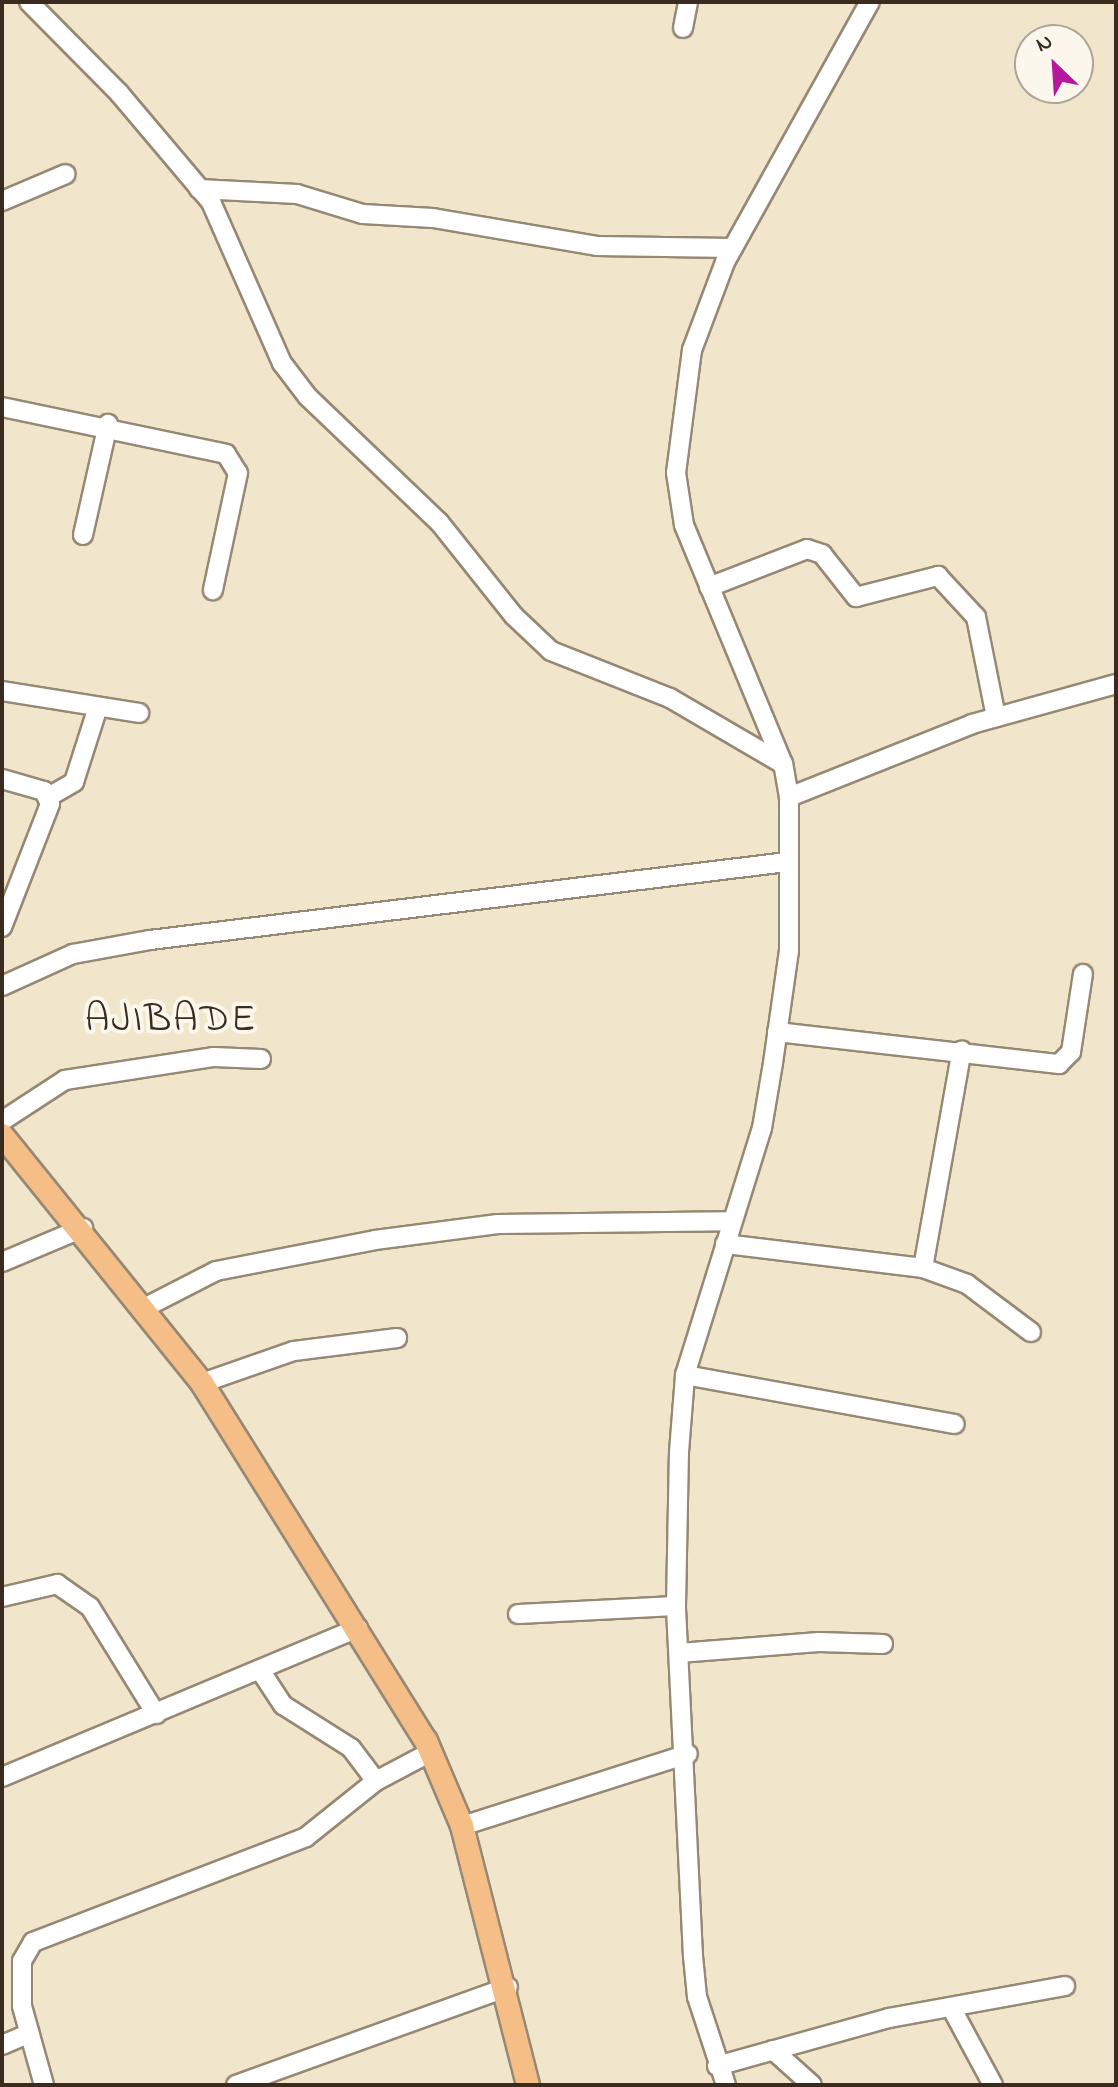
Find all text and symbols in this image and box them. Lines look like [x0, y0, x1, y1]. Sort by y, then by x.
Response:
north arrow [1014, 24, 1094, 104]
text: N [1031, 26, 1058, 62]
district label: AJIBADE [85, 997, 257, 1045]

